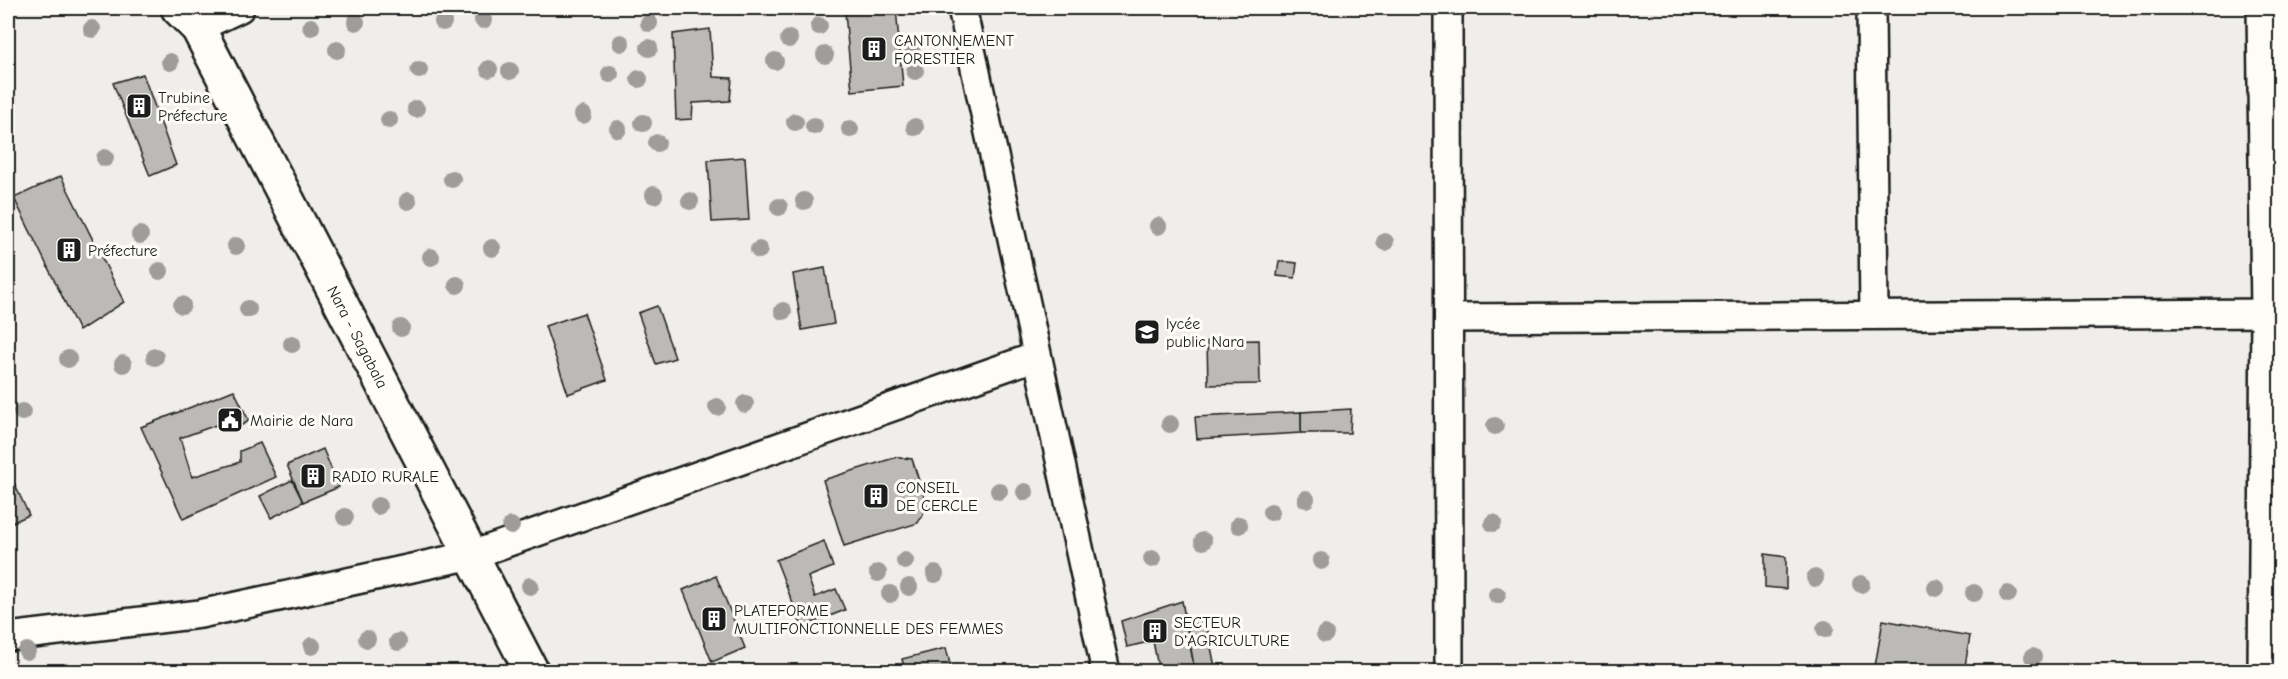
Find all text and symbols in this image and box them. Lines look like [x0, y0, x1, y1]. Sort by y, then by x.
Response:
place label: CANTONNEMENT FORESTIER [894, 32, 1015, 68]
building icon: CANTONNEMENT FORESTIER [859, 34, 889, 64]
place label: Trubine Préfecture [158, 89, 228, 125]
building icon: Trubine Préfecture [124, 91, 154, 121]
building icon: Préfecture [54, 235, 84, 265]
place label: Préfecture [88, 242, 158, 260]
street label: Nara - Sagabala [323, 283, 391, 391]
place label: lycée public Nara [1166, 315, 1245, 351]
school or university icon: lycée public Nara [1132, 317, 1162, 347]
public building icon: Mairie de Nara [215, 405, 245, 435]
place label: Mairie de Nara [250, 412, 354, 430]
building icon: RADIO RURALE [298, 461, 328, 491]
place label: RADIO RURALE [332, 468, 439, 486]
place label: CONSEIL DE CERCLE [896, 479, 978, 515]
building icon: CONSEIL DE CERCLE [861, 481, 891, 511]
place label: PLATEFORME MULTIFONCTIONNELLE DES FEMMES [734, 602, 1003, 638]
building icon: PLATEFORME MULTIFONCTIONNELLE DES FEMMES [699, 604, 729, 634]
place label: SECTEUR D'AGRICULTURE [1174, 614, 1290, 650]
building icon: SECTEUR D'AGRICULTURE [1140, 616, 1170, 646]

